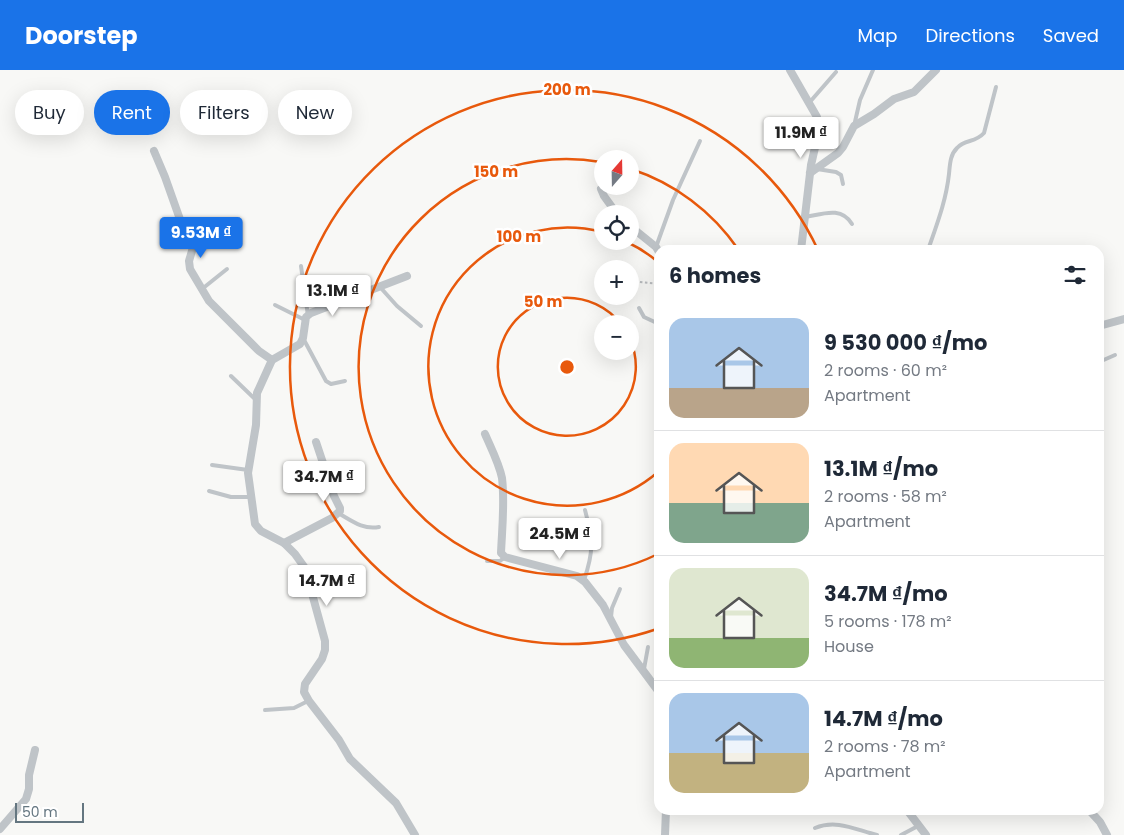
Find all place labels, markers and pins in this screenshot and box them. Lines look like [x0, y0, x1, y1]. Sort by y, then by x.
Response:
pin: 11.9M ₫ [755, 116, 847, 159]
pin: 9.53M ₫ [155, 216, 247, 259]
pin: 13.1M ₫ [287, 274, 379, 317]
centre of rings [558, 358, 576, 376]
pin: 34.7M ₫ [278, 460, 370, 503]
pin: 24.5M ₫ [514, 518, 606, 560]
pin: 14.7M ₫ [281, 564, 373, 607]

